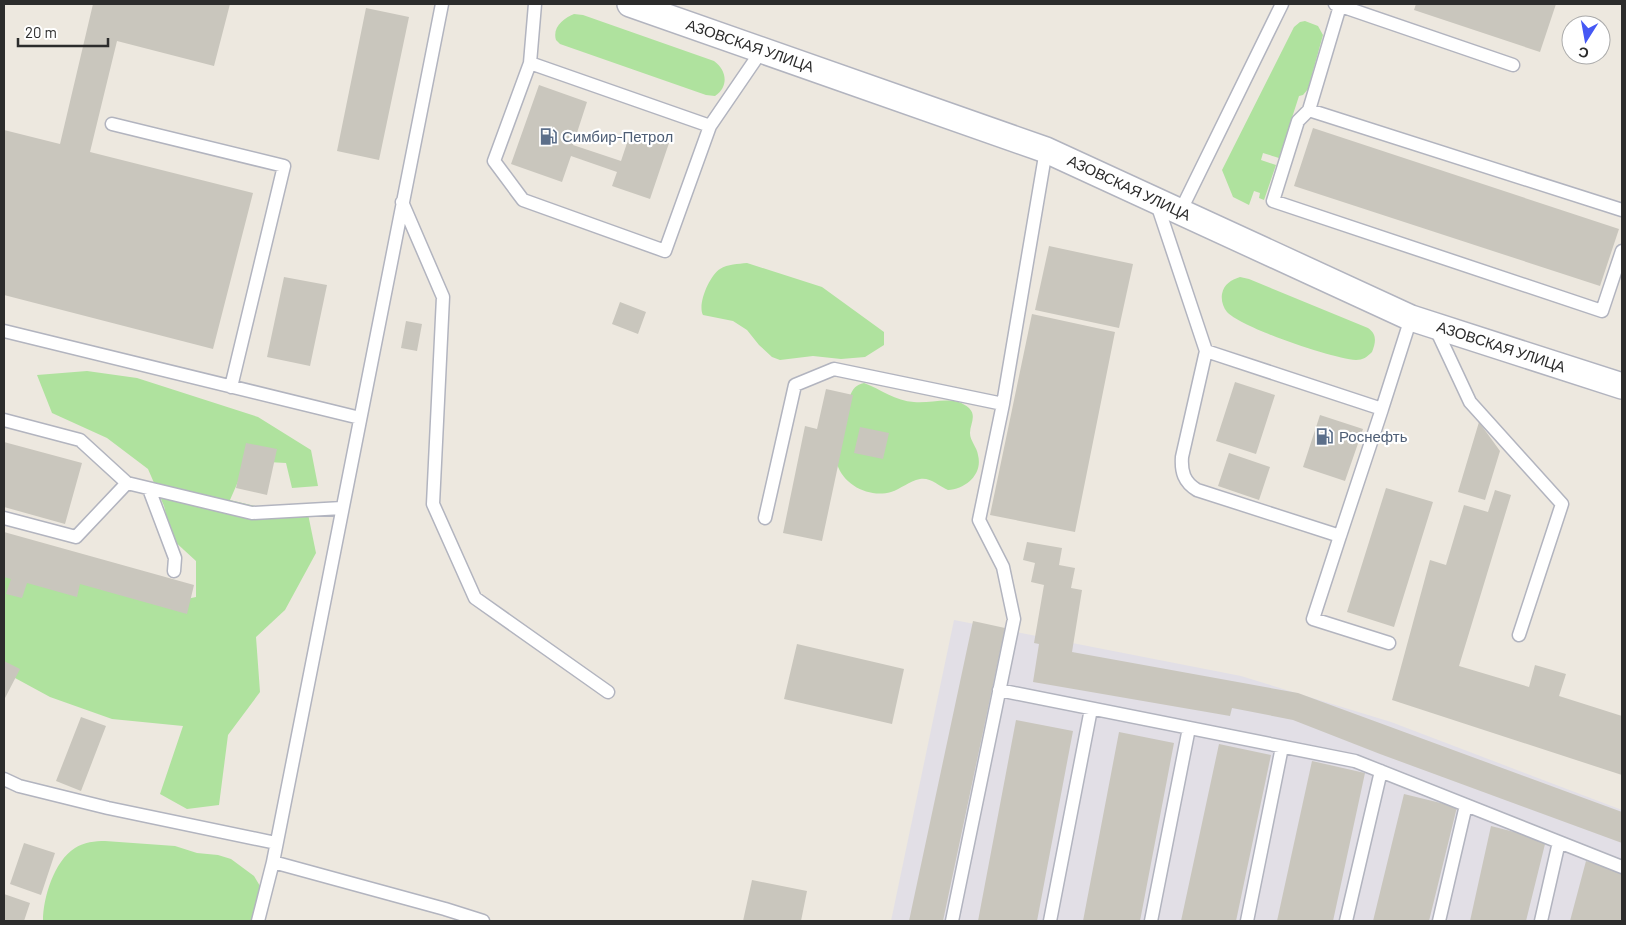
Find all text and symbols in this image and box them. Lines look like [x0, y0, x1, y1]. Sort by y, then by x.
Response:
scale bar [18, 15, 108, 47]
street label: АЗОВСКАЯ УЛИЦА [684, 15, 817, 75]
north arrow [1561, 15, 1611, 65]
text: 20 m [25, 23, 57, 41]
text: С [1577, 44, 1590, 63]
fuel station icon: Симбир-Петрол [538, 127, 558, 147]
place label: Симбир-Петрол [562, 127, 673, 145]
street label: АЗОВСКАЯ УЛИЦА [1065, 151, 1194, 224]
street label: АЗОВСКАЯ УЛИЦА [1435, 317, 1568, 375]
fuel station icon: Роснефть [1315, 427, 1335, 447]
place label: Роснефть [1339, 427, 1408, 445]

